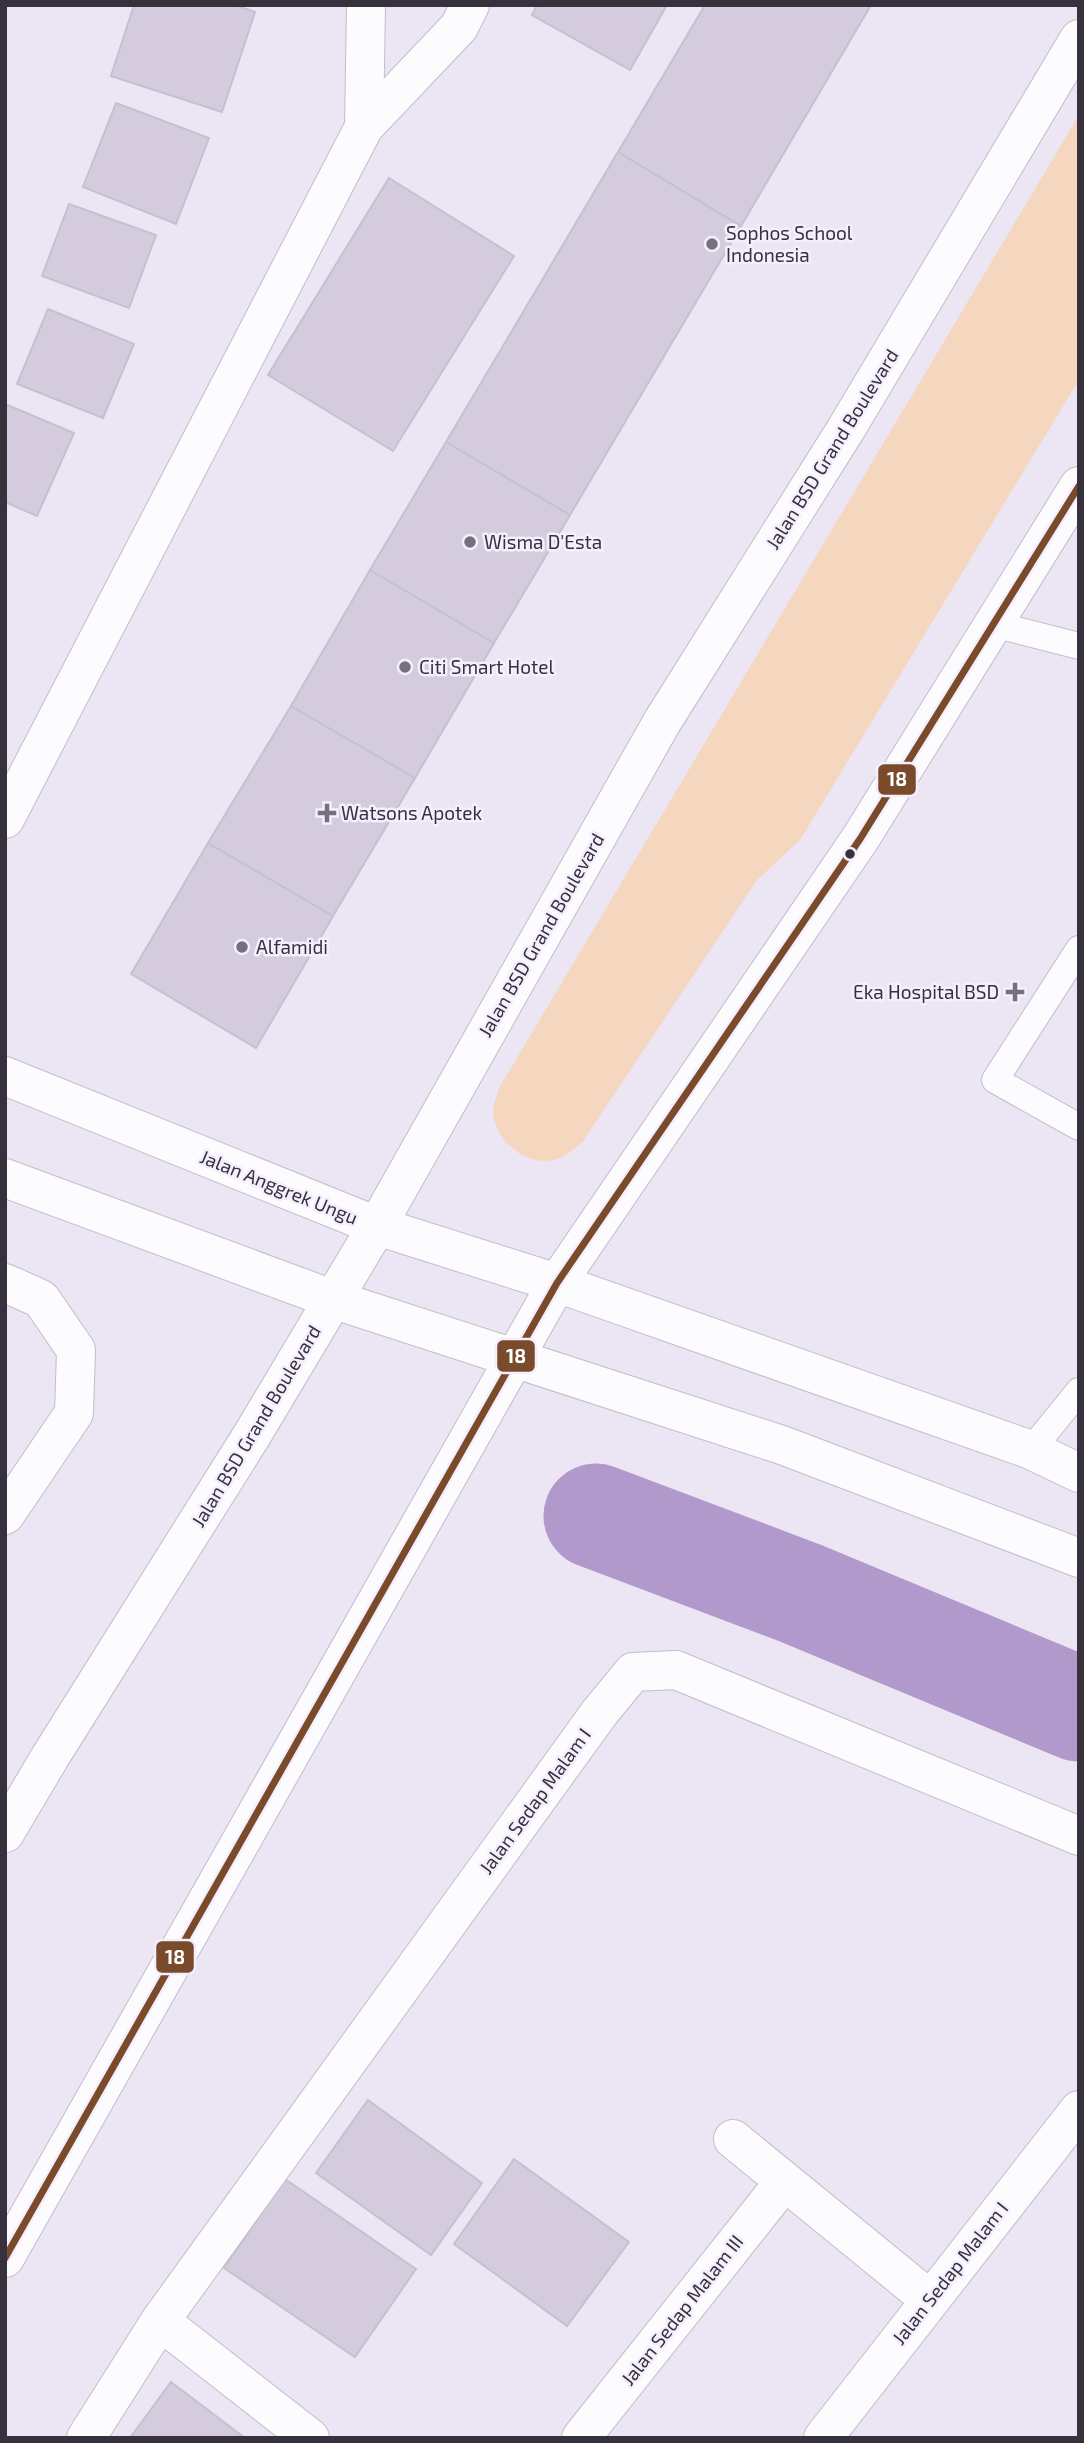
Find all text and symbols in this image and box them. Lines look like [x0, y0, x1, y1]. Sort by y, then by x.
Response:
place label: Sophos School Indonesia [726, 221, 853, 266]
marker: Sophos School Indonesia [704, 236, 720, 252]
street label: Jalan BSD Grand Boulevard [760, 344, 903, 553]
place label: Wisma D'Esta [484, 530, 602, 553]
marker: Wisma D'Esta [462, 534, 478, 550]
place label: Citi Smart Hotel [419, 655, 554, 678]
marker: Citi Smart Hotel [397, 659, 413, 675]
line badge: 18 [877, 763, 917, 796]
text: 18 [887, 767, 907, 790]
place label: Watsons Apotek [341, 801, 482, 824]
marker: Watsons Apotek [319, 805, 335, 821]
street label: Jalan BSD Grand Boulevard [473, 829, 608, 1041]
unlabelled marker [843, 847, 857, 861]
place label: Alfamidi [256, 935, 328, 958]
marker: Alfamidi [234, 939, 250, 955]
place label: Eka Hospital BSD [853, 980, 999, 1003]
marker: Eka Hospital BSD [1005, 982, 1025, 1002]
street label: Jalan Anggrek Ungu [197, 1144, 361, 1229]
street label: Jalan BSD Grand Boulevard [186, 1321, 325, 1531]
line badge: 18 [496, 1339, 536, 1373]
text: 18 [506, 1344, 526, 1367]
street label: Jalan Sedap Malam I [474, 1723, 595, 1878]
line badge: 18 [155, 1940, 195, 1974]
text: 18 [165, 1945, 185, 1968]
street label: Jalan Sedap Malam I [887, 2197, 1012, 2349]
street label: Jalan Sedap Malam III [616, 2230, 748, 2390]

